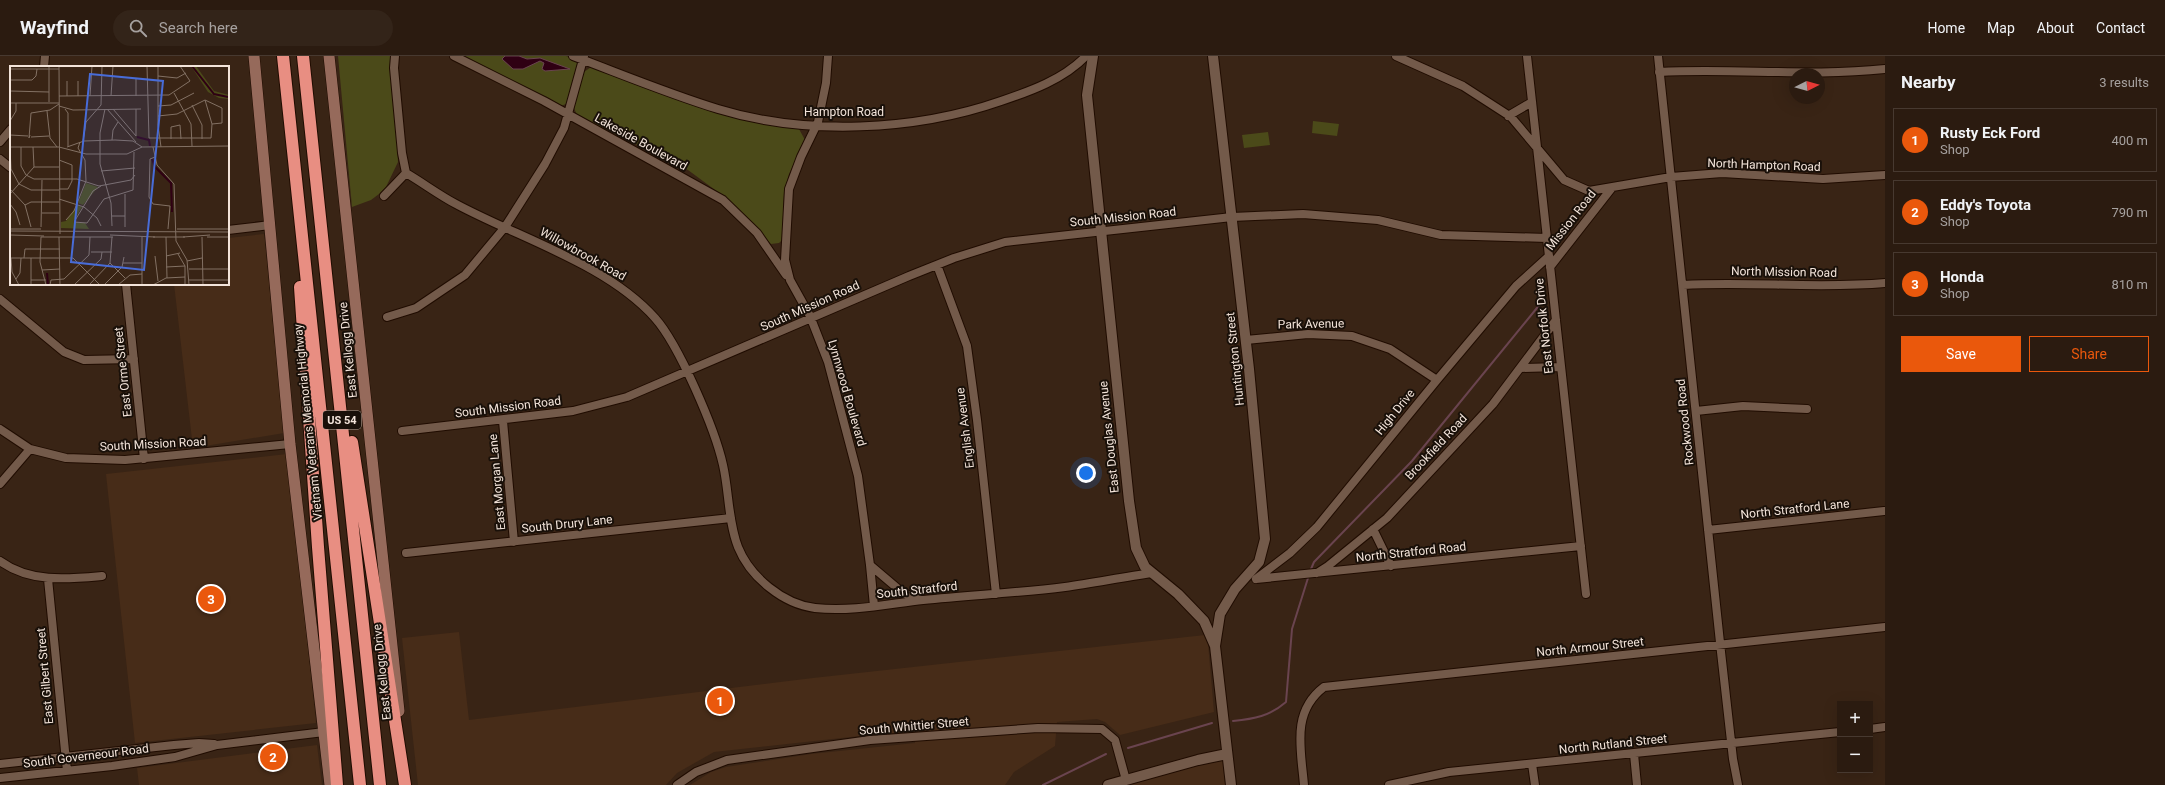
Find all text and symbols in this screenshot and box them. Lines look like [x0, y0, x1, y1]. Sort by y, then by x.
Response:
search box [113, 10, 393, 46]
text: Wayfind [20, 16, 89, 39]
icon: search [127, 17, 149, 39]
text: Search here [159, 19, 238, 37]
text: Home [1927, 20, 1965, 36]
text: Map [1987, 20, 2015, 36]
text: About [2037, 20, 2074, 36]
text: Contact [2096, 20, 2145, 36]
inset map [10, 66, 229, 285]
north arrow [1789, 68, 1825, 104]
text: Nearby [1901, 72, 1956, 92]
text: 3 results [2099, 75, 2149, 90]
street label: Hampton Road [804, 105, 884, 119]
street label: Lakeside Boulevard [592, 111, 690, 173]
text: Rusty Eck Ford [1940, 124, 2040, 142]
text: 1 [1911, 133, 1919, 148]
text: 400 m [2111, 133, 2148, 148]
text: Shop [1940, 142, 1970, 157]
street label: North Hampton Road [1707, 156, 1821, 174]
street label: Mission Road [1543, 187, 1599, 253]
text: Eddy's Toyota [1940, 196, 2031, 214]
street label: South Mission Road [1069, 204, 1177, 230]
text: 2 [1911, 205, 1919, 220]
text: 790 m [2111, 205, 2148, 220]
text: Shop [1940, 214, 1970, 229]
street label: Willowbrook Road [538, 225, 628, 283]
street label: North Mission Road [1731, 264, 1837, 280]
text: Honda [1940, 268, 1984, 286]
text: 3 [1911, 277, 1919, 292]
text: 810 m [2111, 277, 2148, 292]
street label: South Mission Road [758, 278, 862, 334]
street label: East Norfolk Drive [1532, 278, 1556, 374]
text: Shop [1940, 286, 1970, 301]
street label: East Kellogg Drive [336, 301, 360, 399]
street label: Huntington Street [1223, 311, 1247, 406]
street label: Park Avenue [1278, 316, 1344, 332]
street label: Vietnam Veterans Memorial Highway [291, 323, 325, 521]
street label: East Orme Street [111, 326, 135, 418]
button: Save [1901, 336, 2021, 372]
button: Share [2029, 336, 2149, 372]
street label: Lynnwood Boulevard [825, 338, 869, 448]
street label: Rockwood Road [1674, 378, 1696, 466]
street label: East Douglas Avenue [1096, 380, 1122, 494]
street label: High Drive [1372, 386, 1418, 438]
street label: English Avenue [953, 387, 977, 469]
street label: South Mission Road [454, 394, 562, 420]
road number: US 54 [323, 411, 361, 429]
street label: Brookfield Road [1402, 411, 1470, 483]
street label: East Morgan Lane [486, 433, 508, 531]
street label: South Mission Road [99, 434, 207, 454]
your location [1076, 463, 1096, 483]
street label: North Stratford Lane [1740, 496, 1850, 522]
street label: South Drury Lane [521, 512, 613, 536]
street label: North Stratford Road [1355, 539, 1467, 565]
street label: South Stratford [876, 579, 958, 601]
pin: 3 [198, 584, 224, 614]
street label: East Kellogg Drive [370, 623, 394, 721]
street label: East Gilbert Street [34, 627, 56, 725]
street label: North Armour Street [1536, 634, 1644, 660]
pin: 1 [707, 686, 733, 716]
map controls [1837, 701, 1873, 773]
button: + [1837, 701, 1873, 737]
street label: South Whittier Street [859, 714, 970, 738]
street label: North Rutland Street [1558, 731, 1668, 757]
button: − [1837, 737, 1873, 773]
street label: South Governeour Road [23, 741, 149, 771]
pin: 2 [260, 742, 286, 772]

